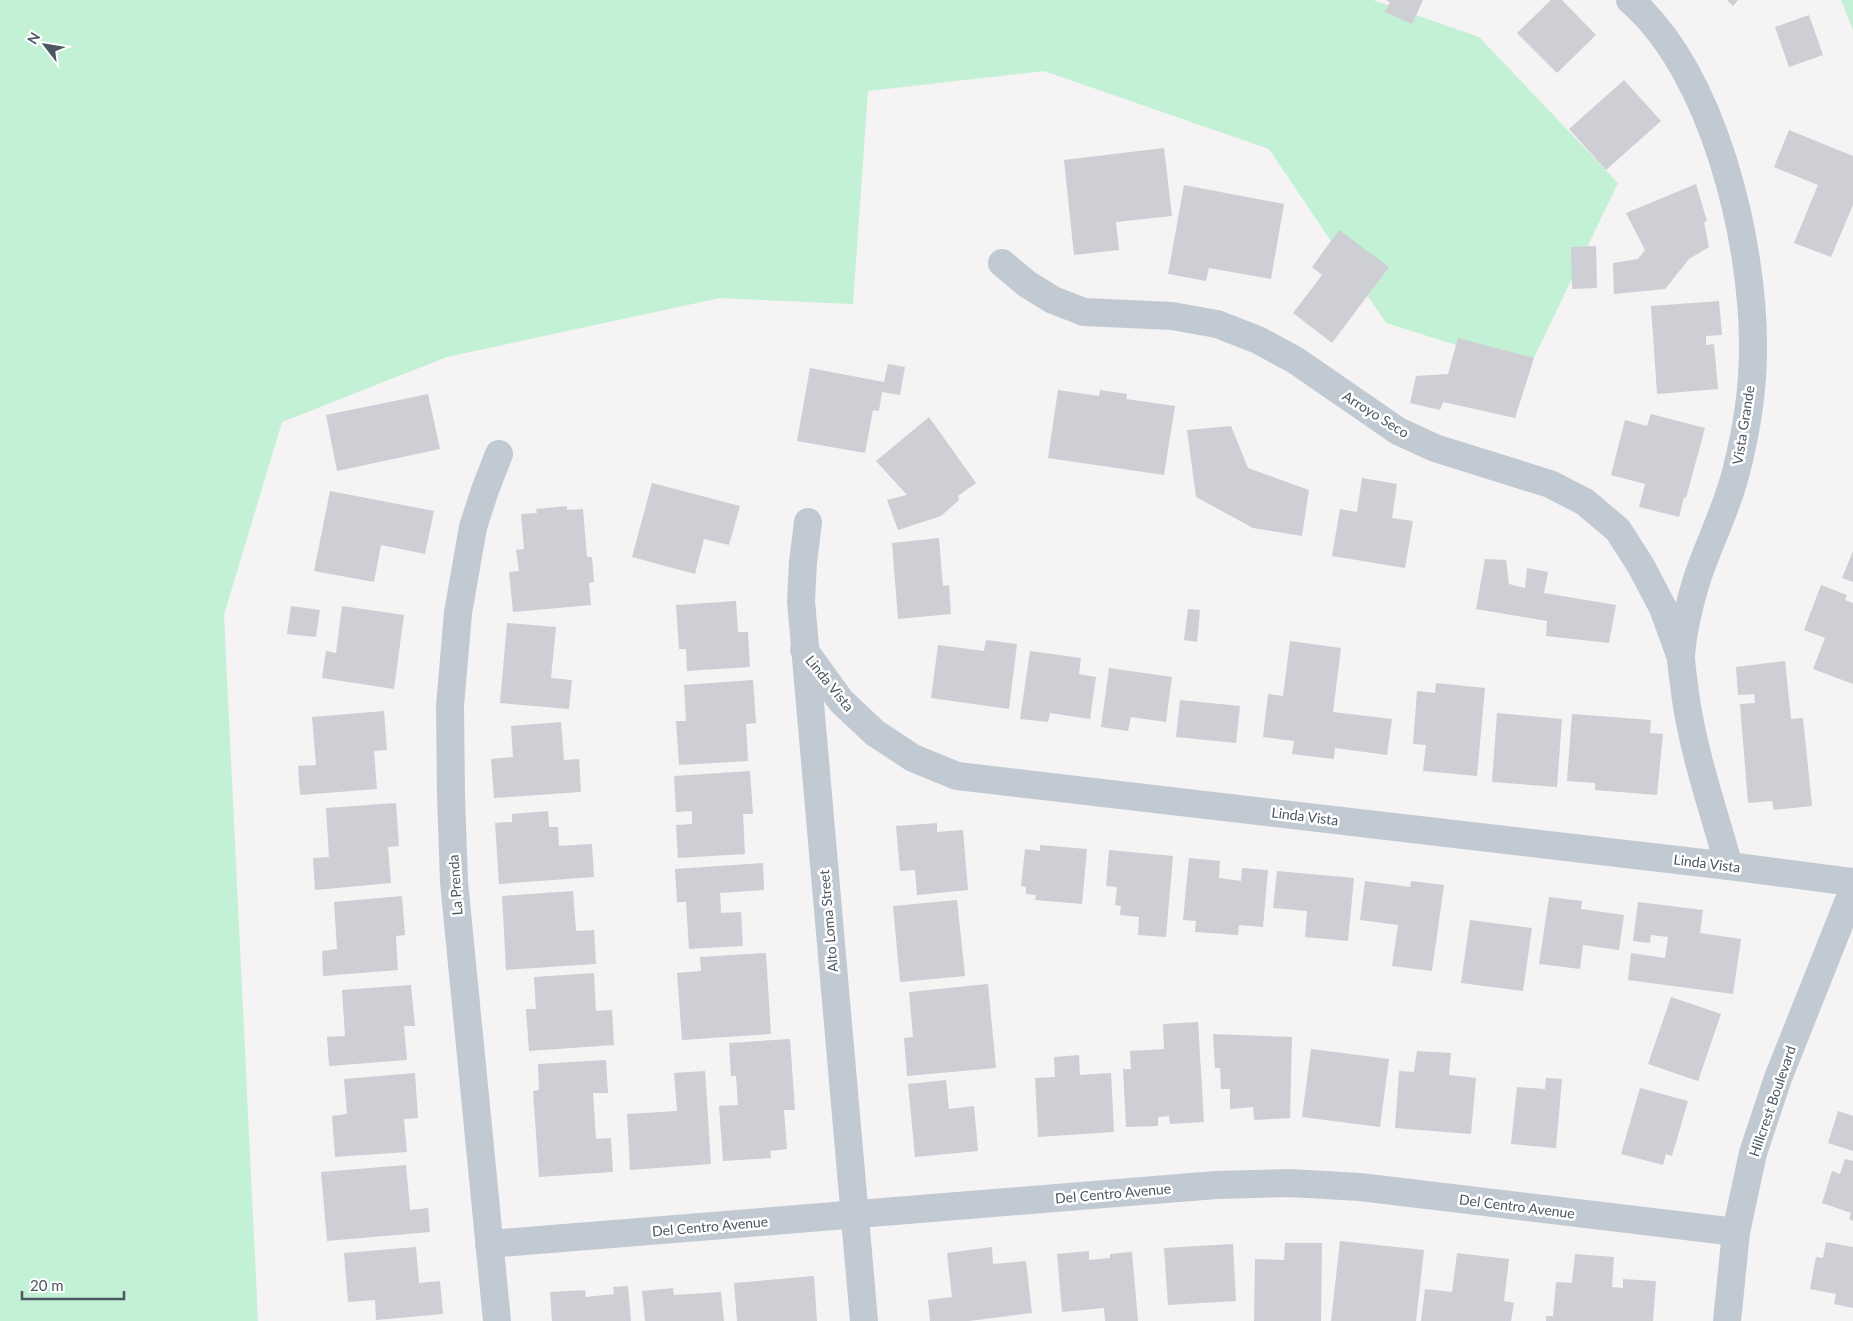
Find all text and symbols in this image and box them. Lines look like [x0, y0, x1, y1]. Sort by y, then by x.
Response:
north arrow [20, 20, 70, 70]
text: N [23, 29, 43, 47]
street label: Vista Grande [1728, 384, 1758, 466]
street label: Arroyo Seco [1340, 387, 1412, 441]
street label: Linda Vista [802, 652, 858, 714]
street label: Linda Vista [1271, 803, 1339, 829]
street label: Linda Vista [1673, 850, 1741, 876]
street label: La Prenda [444, 854, 466, 916]
street label: Alto Loma Street [815, 869, 841, 973]
street label: Hillcrest Boulevard [1745, 1043, 1799, 1159]
street label: Del Centro Avenue [1054, 1179, 1172, 1207]
street label: Del Centro Avenue [1458, 1190, 1576, 1222]
street label: Del Centro Avenue [651, 1212, 769, 1240]
scale bar [22, 1268, 125, 1300]
text: 20 m [30, 1276, 64, 1294]

